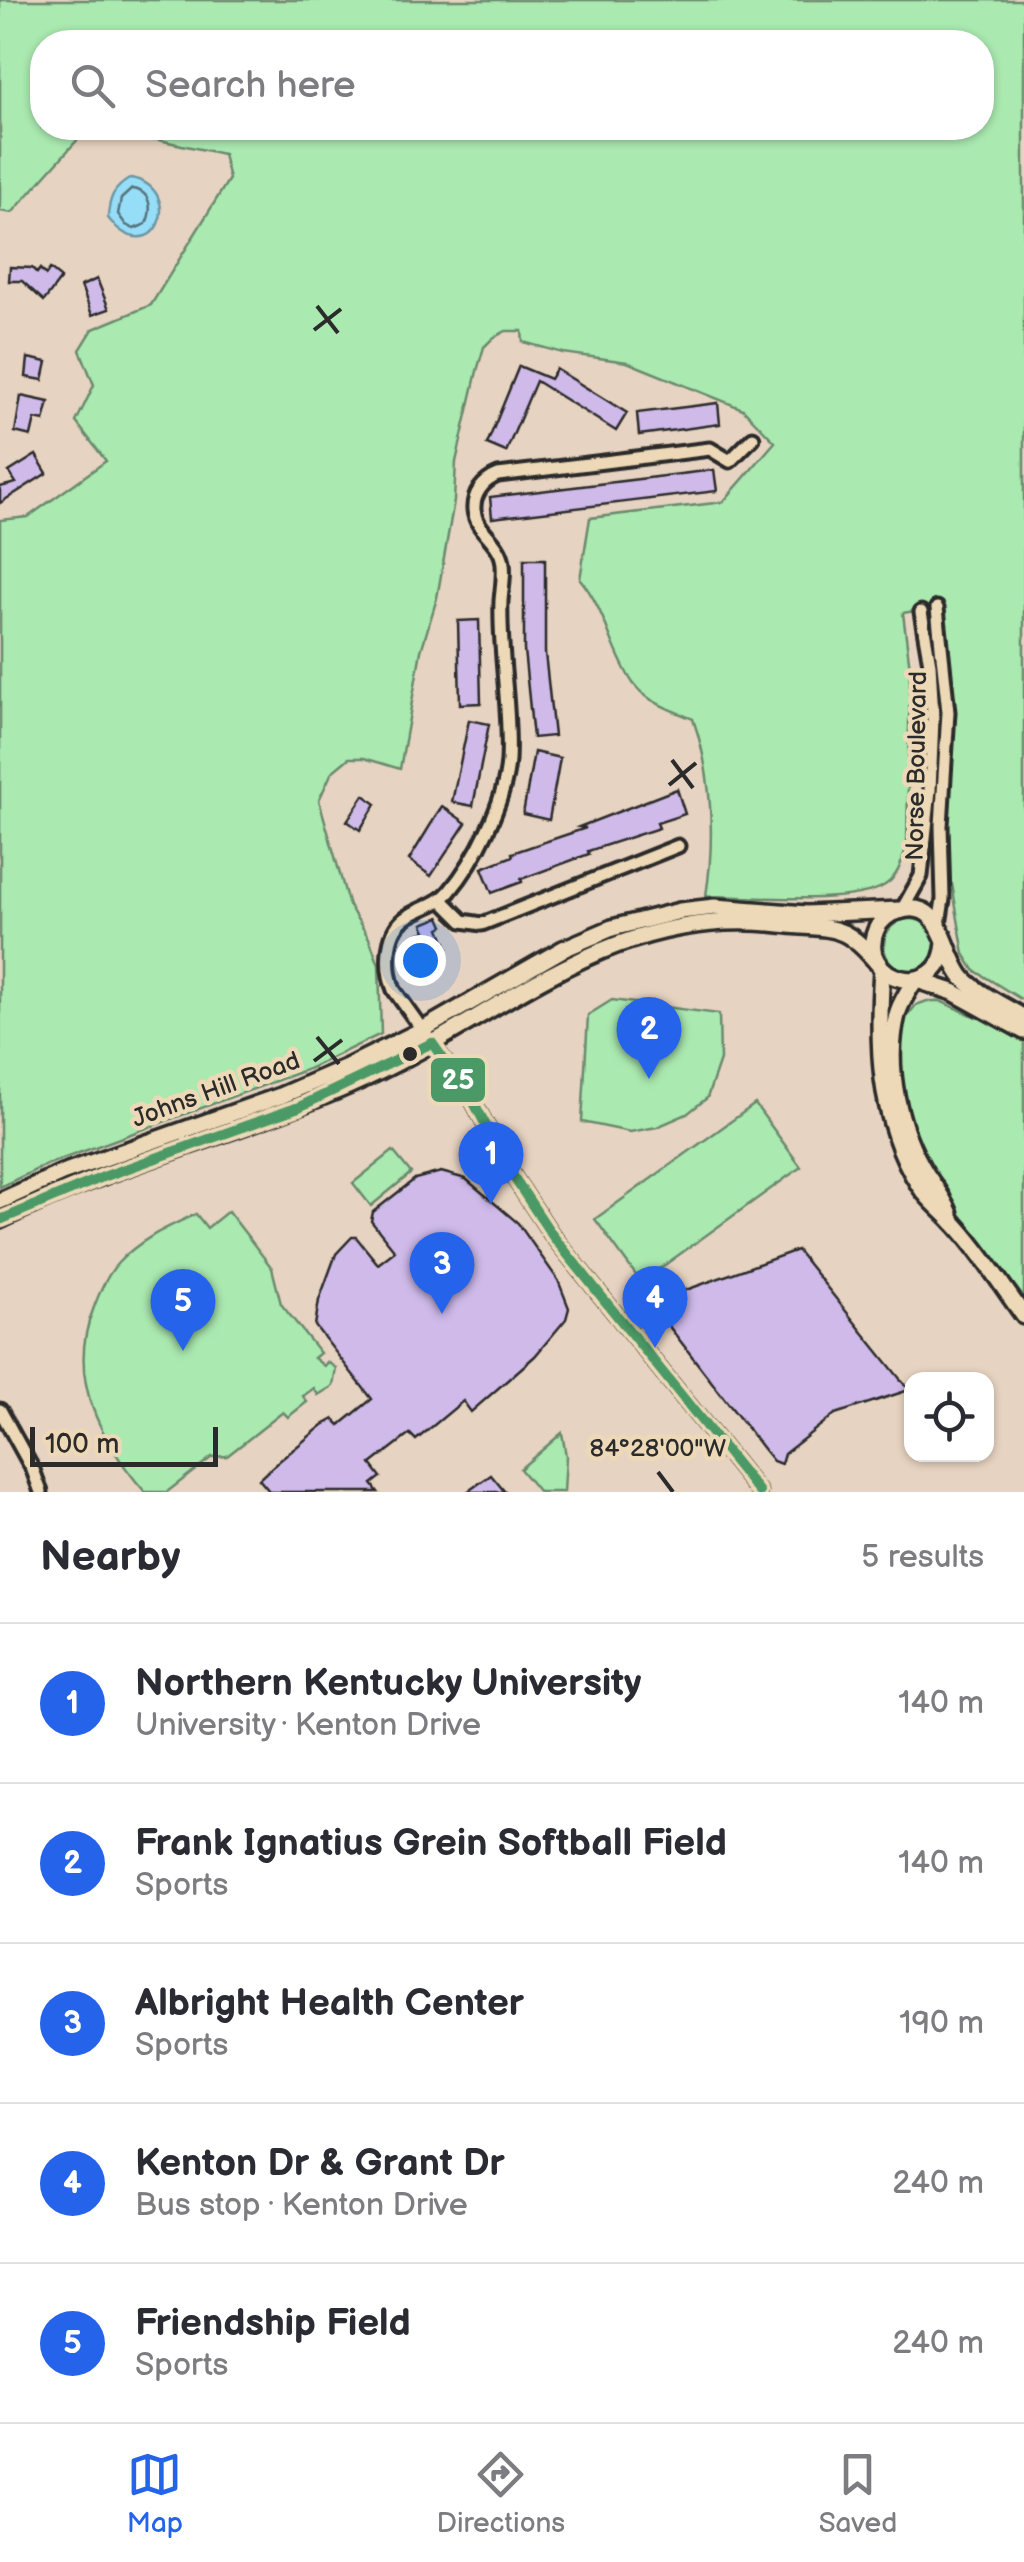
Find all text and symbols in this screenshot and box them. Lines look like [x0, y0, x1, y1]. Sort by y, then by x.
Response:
search box [30, 30, 994, 140]
icon: search [65, 58, 120, 113]
text: Search here [145, 63, 356, 108]
street label: Norse Boulevard [900, 671, 934, 861]
your location [395, 935, 446, 986]
pin: 2 [616, 996, 682, 1079]
unlabelled marker [400, 1044, 420, 1064]
street label: Johns Hill Road [128, 1045, 304, 1135]
line badge: 25 [429, 1056, 487, 1104]
text: 25 [442, 1064, 474, 1097]
pin: 1 [458, 1122, 524, 1204]
pin: 3 [410, 1232, 474, 1314]
pin: 4 [622, 1266, 688, 1348]
pin: 5 [150, 1268, 216, 1351]
map controls [904, 1372, 994, 1462]
button: locate [904, 1372, 994, 1462]
scale bar [30, 1422, 218, 1466]
text: 100 m [45, 1428, 119, 1461]
text: 84°28'00"W [590, 1433, 727, 1464]
text: Nearby [40, 1532, 180, 1583]
text: 5 results [861, 1538, 984, 1577]
text: Northern Kentucky University [135, 1661, 641, 1706]
text: 1 [66, 1684, 79, 1723]
text: 140 m [898, 1684, 984, 1723]
text: University · Kenton Drive [135, 1706, 481, 1745]
text: Frank Ignatius Grein Softball Field [135, 1821, 727, 1866]
text: 2 [63, 1844, 82, 1883]
text: 140 m [898, 1844, 984, 1883]
text: Sports [135, 1866, 228, 1905]
text: Albright Health Center [135, 1981, 524, 2026]
text: 3 [63, 2004, 82, 2043]
text: 190 m [899, 2004, 984, 2043]
text: Sports [135, 2026, 228, 2065]
text: Kenton Dr & Grant Dr [135, 2141, 505, 2186]
text: 4 [63, 2164, 82, 2203]
text: 240 m [892, 2164, 984, 2203]
text: Bus stop · Kenton Drive [135, 2186, 468, 2225]
text: Friendship Field [135, 2301, 411, 2346]
text: 5 [63, 2324, 82, 2363]
text: 240 m [892, 2324, 984, 2363]
text: Sports [135, 2346, 228, 2385]
tab: Map [127, 2447, 183, 2540]
tab: Directions [436, 2447, 565, 2540]
tab: Saved [819, 2447, 897, 2540]

